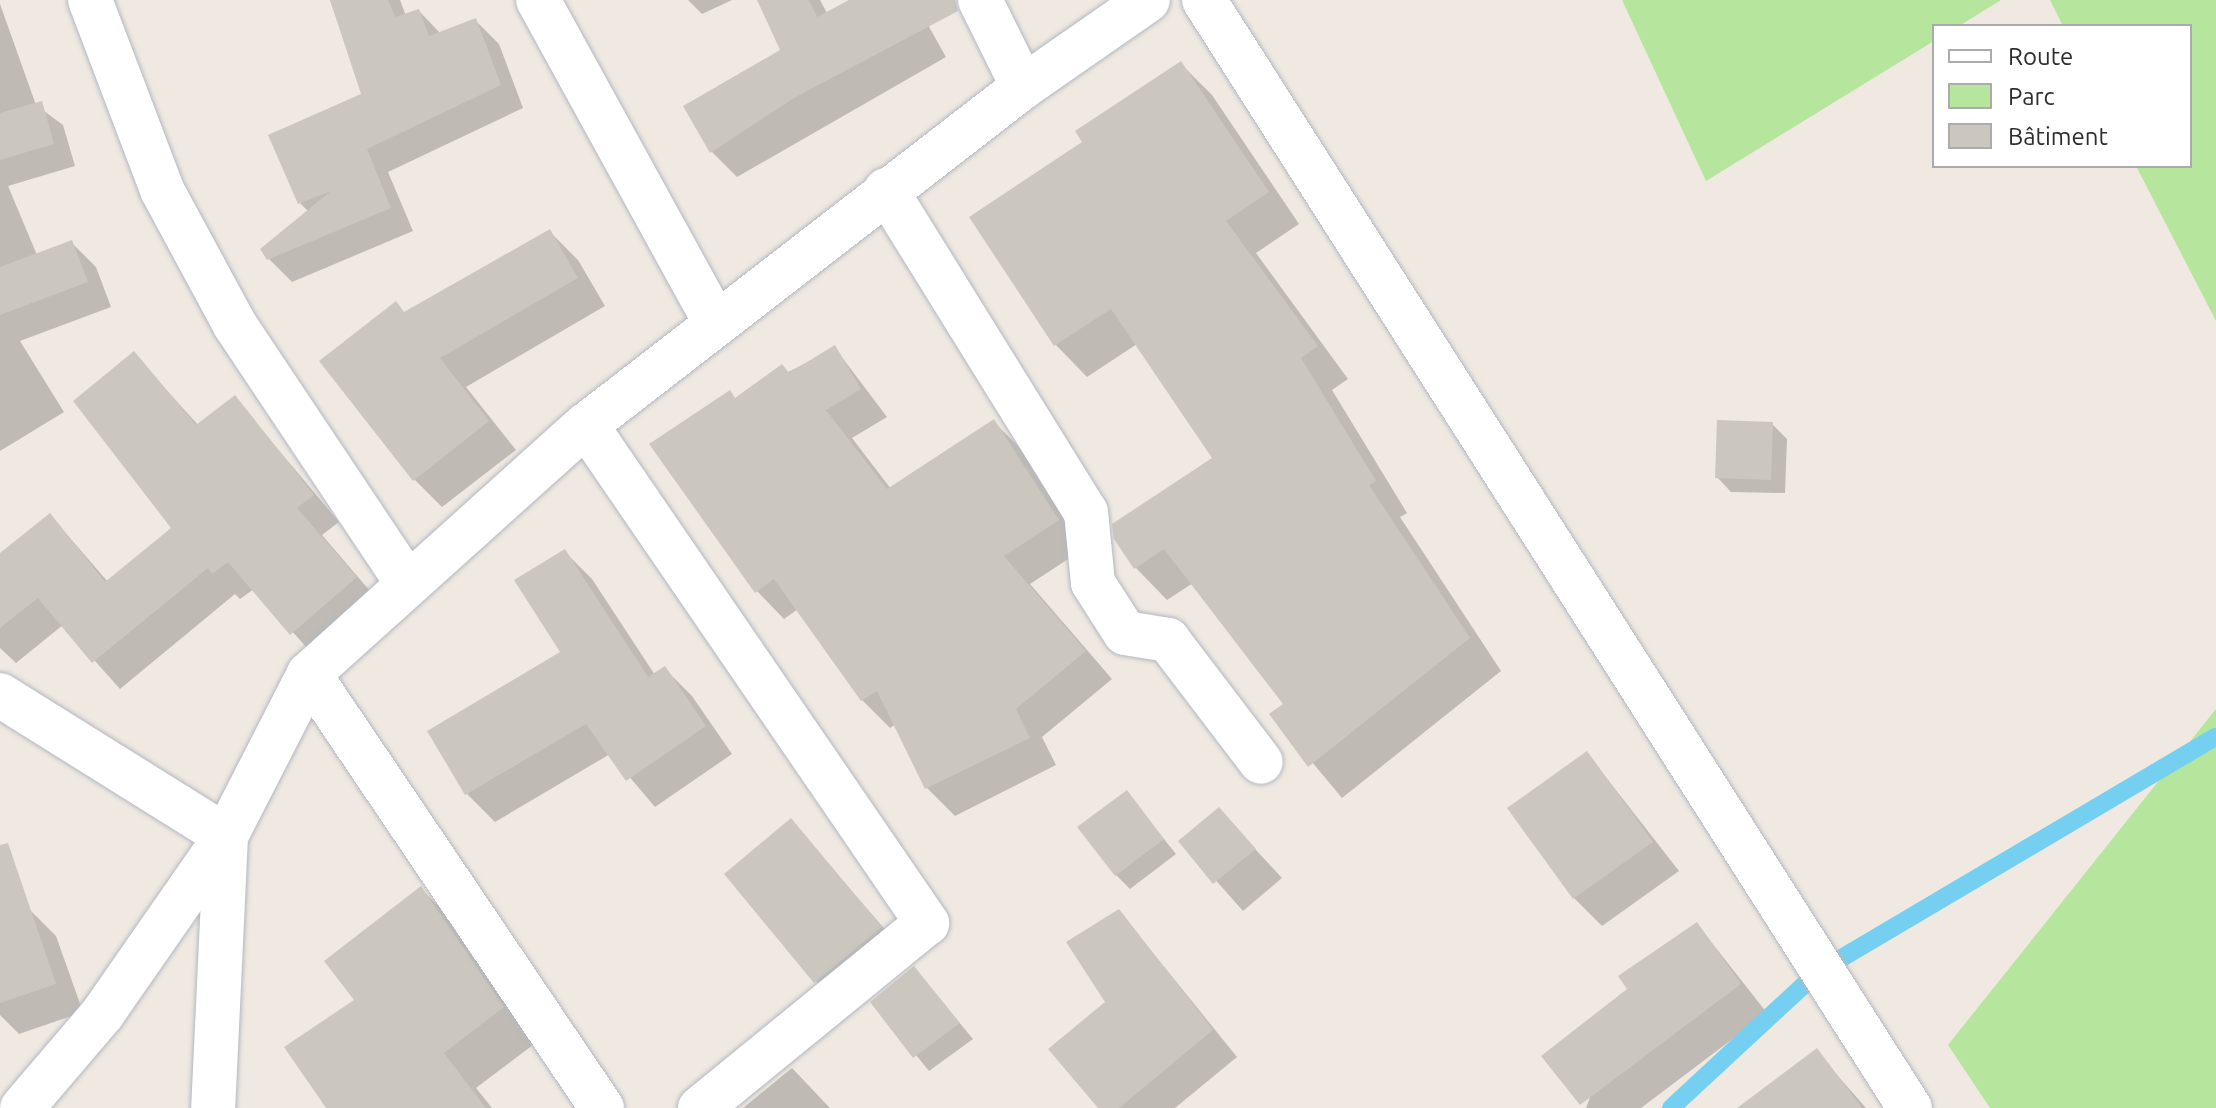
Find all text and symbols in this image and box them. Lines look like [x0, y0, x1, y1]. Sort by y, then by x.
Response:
legend [1932, 24, 2192, 168]
text: Route [2008, 43, 2073, 70]
text: Parc [2008, 83, 2055, 110]
text: Bâtiment [2008, 123, 2108, 150]

